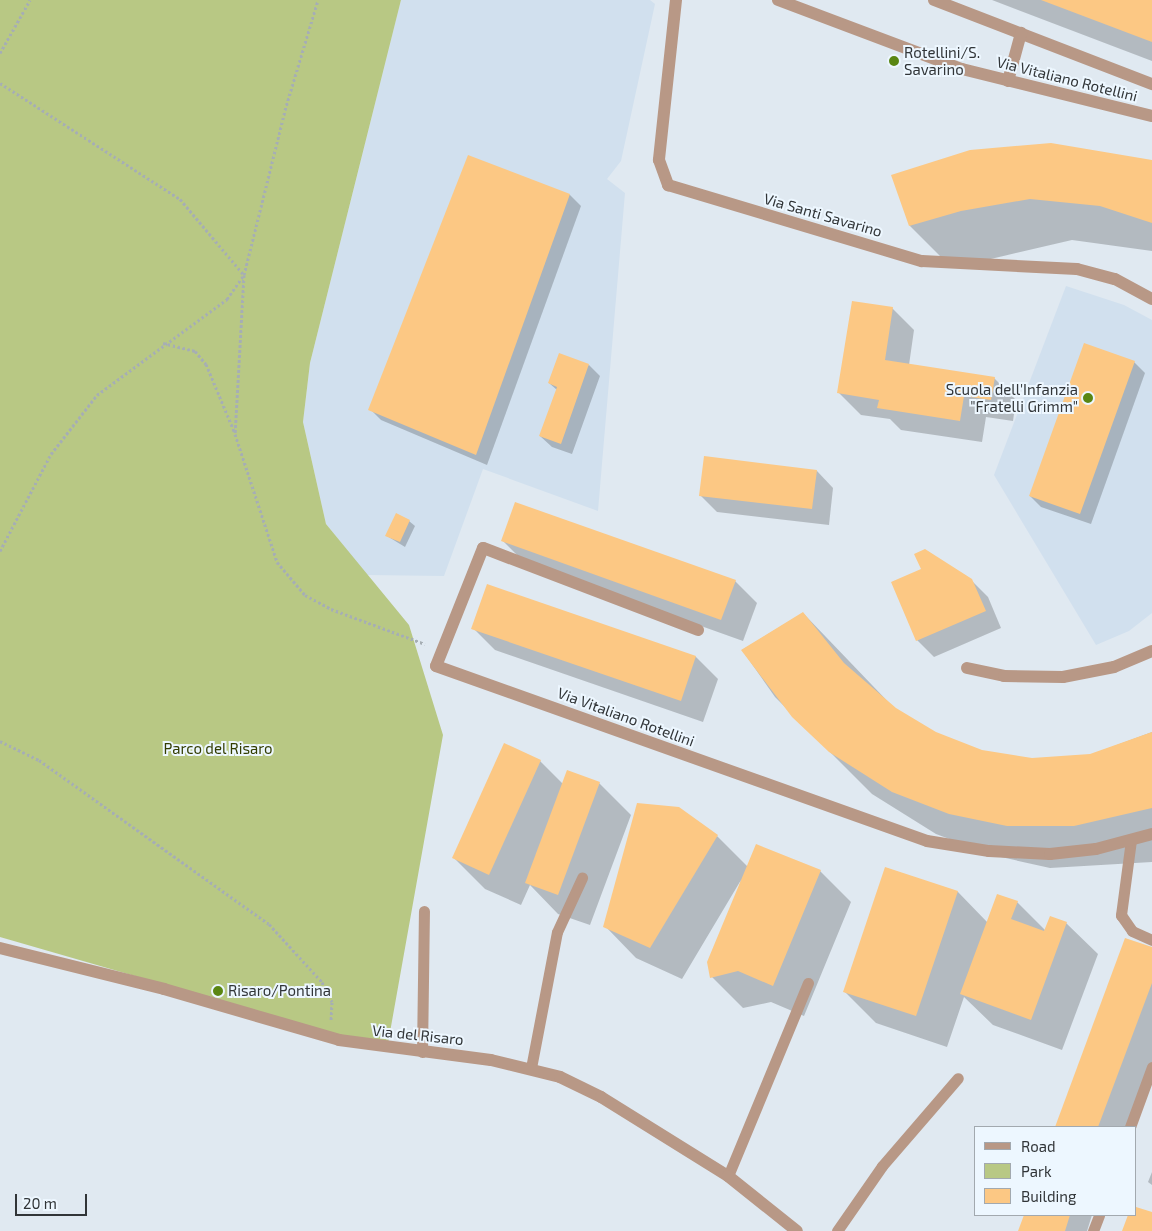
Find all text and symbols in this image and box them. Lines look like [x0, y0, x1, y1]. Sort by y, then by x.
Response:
place label: Rotellini/S. Savarino [904, 43, 980, 78]
street label: Via Vitaliano Rotellini [995, 53, 1139, 105]
marker: Rotellini/S. Savarino [888, 55, 900, 67]
street label: Via Santi Savarino [762, 189, 884, 241]
place label: Scuola dell'Infanzia "Fratelli Grimm" [946, 380, 1078, 415]
marker: Scuola dell'Infanzia "Fratelli Grimm" [1082, 392, 1094, 404]
street label: Via Vitaliano Rotellini [555, 684, 697, 750]
park label: Parco del Risaro [163, 740, 273, 758]
place label: Risaro/Pontina [228, 982, 331, 1000]
marker: Risaro/Pontina [212, 985, 224, 997]
street label: Via del Risaro [371, 1021, 465, 1049]
legend [974, 1126, 1137, 1216]
text: Road [1021, 1137, 1056, 1155]
text: Park [1021, 1162, 1052, 1180]
scale bar [18, 1184, 90, 1216]
text: Building [1021, 1187, 1076, 1205]
text: 20 m [23, 1194, 57, 1212]

